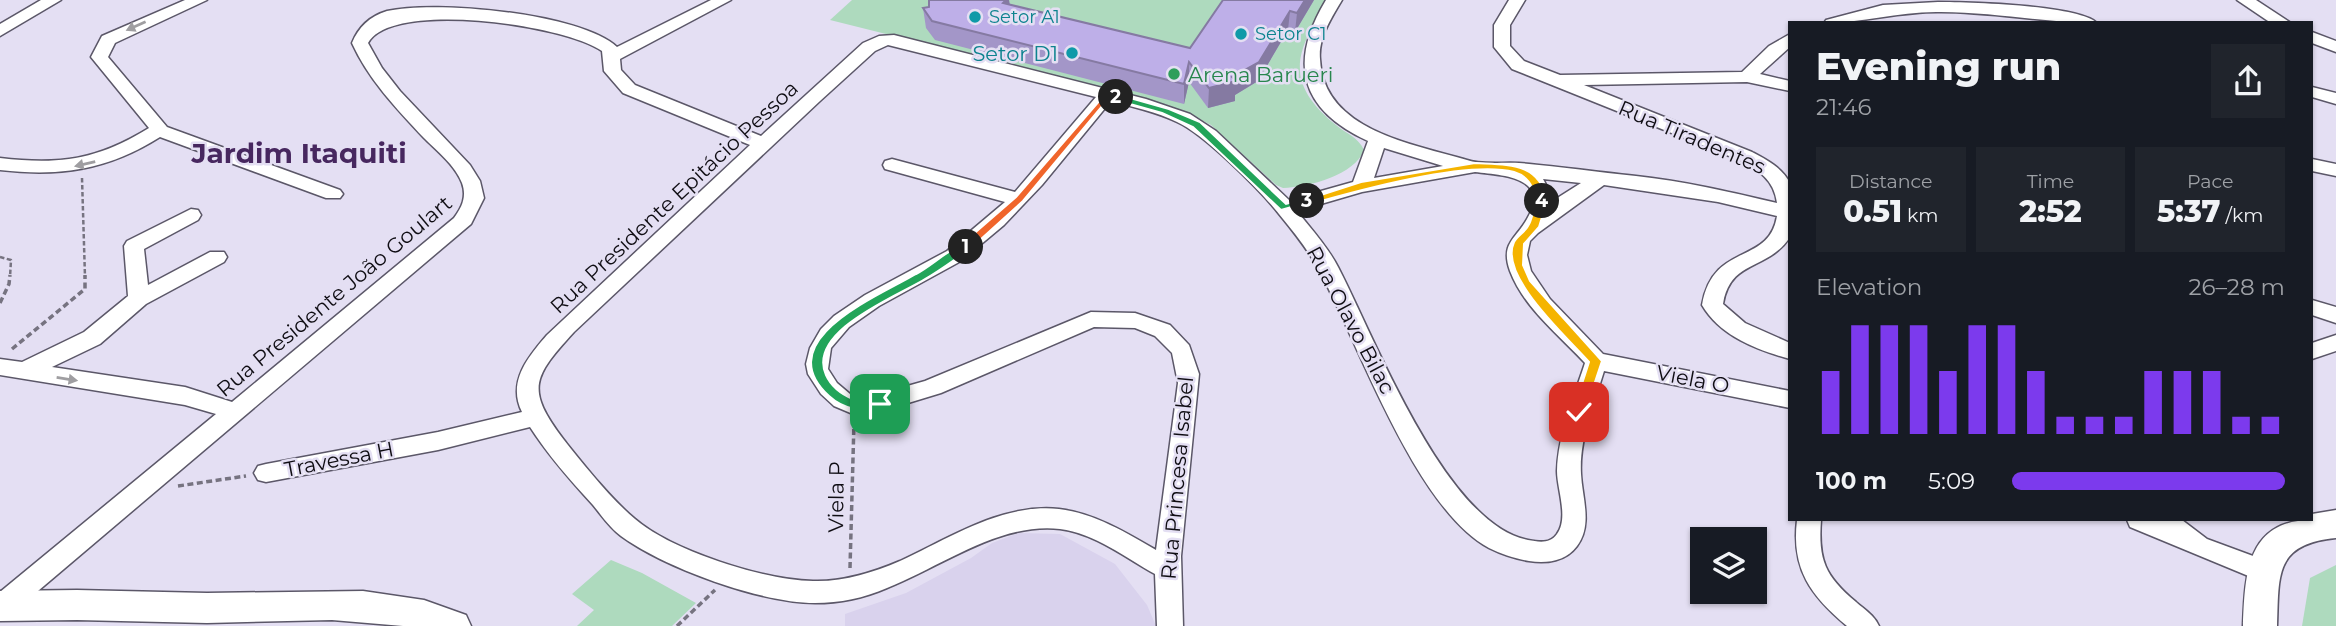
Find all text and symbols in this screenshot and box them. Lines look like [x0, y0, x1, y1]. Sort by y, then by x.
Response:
place label: Setor A1 [989, 6, 1060, 28]
marker: Setor A1 [967, 9, 983, 25]
one-way arrow [126, 20, 146, 32]
place label: Setor C1 [1255, 23, 1327, 45]
marker: Setor C1 [1233, 26, 1249, 42]
place label: Setor D1 [972, 41, 1058, 66]
text: Evening run [1816, 43, 2061, 90]
button: share [2211, 44, 2285, 118]
marker: Setor D1 [1064, 45, 1080, 61]
place label: Arena Barueri [1188, 62, 1333, 87]
marker: Arena Barueri [1166, 66, 1182, 82]
street label: Rua Presidente Epitácio Pessoa [545, 75, 803, 319]
pin: 2 [1098, 80, 1134, 114]
text: 2 [1110, 85, 1121, 108]
text: 21:46 [1816, 93, 1871, 121]
street label: Rua Tiradentes [1615, 95, 1769, 179]
district label: Jardim Itaquiti [190, 136, 407, 170]
one-way arrow [74, 159, 96, 170]
text: Distance [1849, 170, 1933, 193]
text: Time [2027, 170, 2074, 193]
text: Pace [2187, 170, 2233, 193]
pin: 3 [1290, 184, 1324, 218]
pin: 4 [1524, 184, 1560, 218]
text: 3 [1301, 189, 1312, 212]
text: 4 [1535, 189, 1548, 212]
street label: Rua Presidente João Goulart [211, 190, 457, 402]
text: 0.51 [1843, 193, 1902, 230]
text: 2:52 [2019, 193, 2082, 230]
text: 5:37 [2157, 193, 2221, 230]
text: km [1902, 204, 1939, 227]
text: /km [2221, 204, 2263, 227]
pin: 1 [948, 230, 984, 264]
text: 1 [962, 235, 969, 258]
street label: Rua Olavo Bilac [1302, 242, 1400, 398]
text: Elevation [1816, 273, 1922, 301]
text: 26–28 m [2188, 273, 2285, 301]
street label: Viela O [1654, 360, 1732, 398]
one-way arrow [56, 374, 78, 385]
pin [850, 374, 910, 434]
street label: Rua Princesa Isabel [1156, 375, 1198, 581]
pin [1549, 382, 1609, 442]
icon: arrive [861, 385, 899, 423]
icon: check [1560, 393, 1598, 431]
street label: Travessa H [282, 436, 396, 482]
street label: Viela P [823, 461, 849, 533]
text: 100 m [1816, 467, 1887, 495]
text: 5:09 [1928, 467, 1975, 495]
map controls [1690, 527, 1767, 604]
button: layers [1690, 527, 1767, 604]

